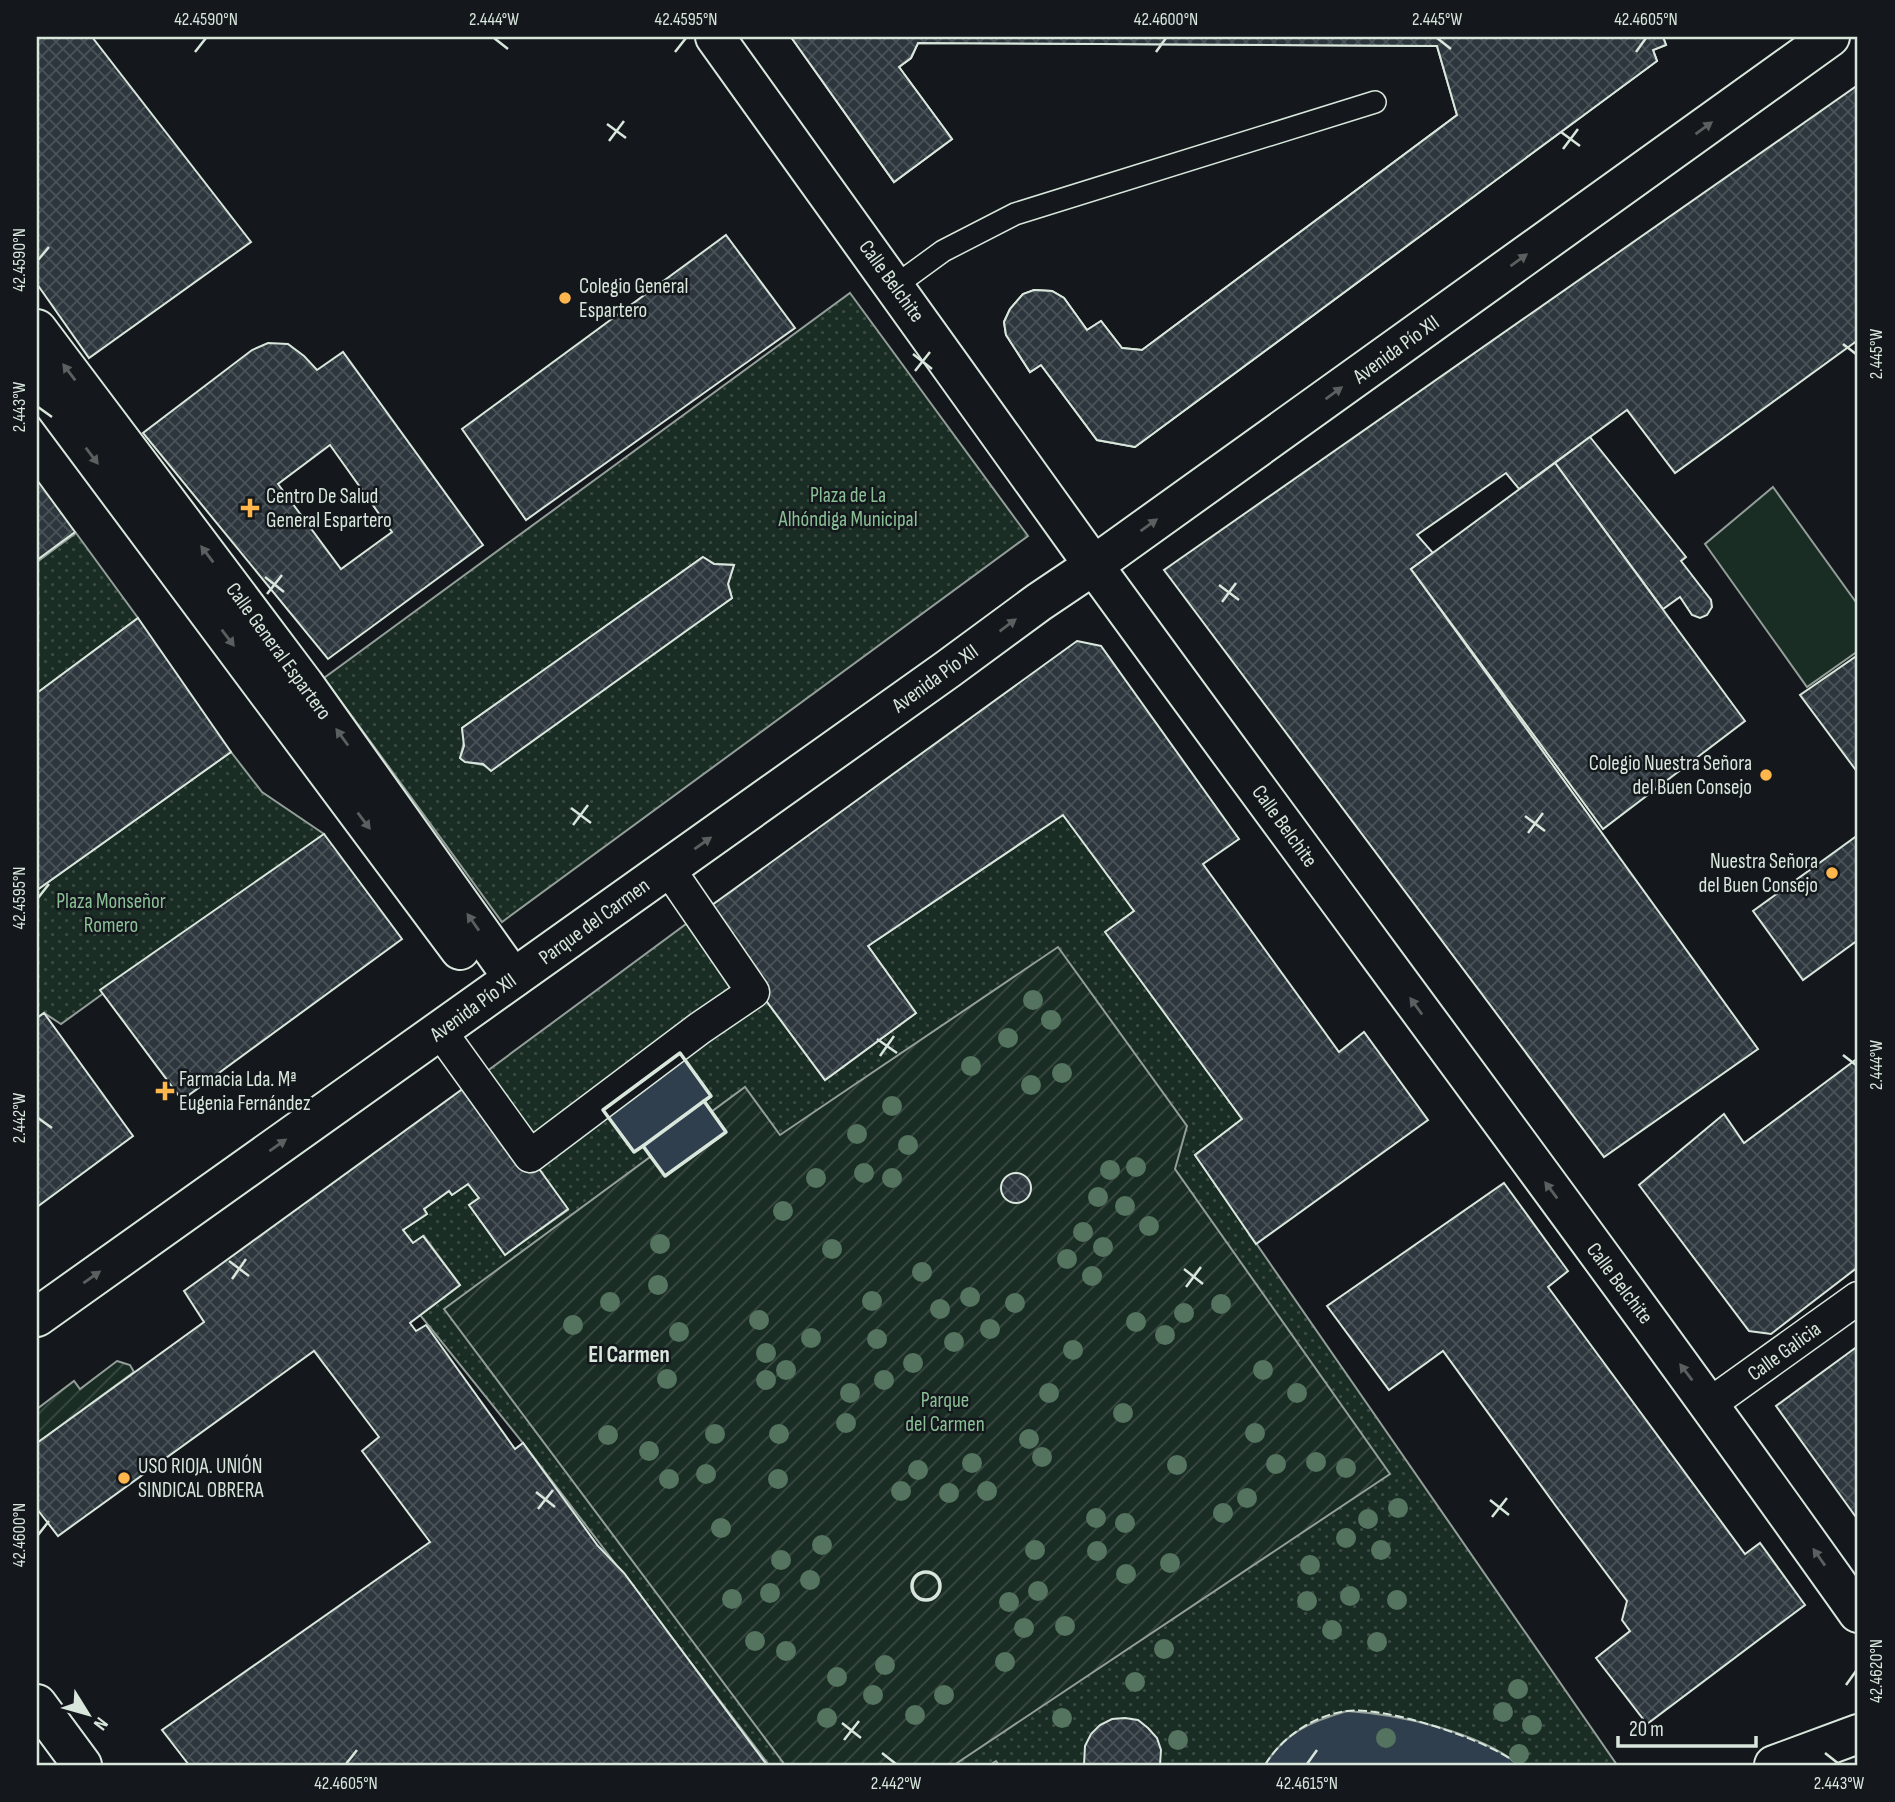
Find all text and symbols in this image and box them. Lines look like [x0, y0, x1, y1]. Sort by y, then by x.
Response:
text: 42.4590°N [174, 9, 238, 30]
text: 2.444°W [469, 9, 519, 30]
text: 42.4595°N [655, 9, 717, 30]
text: 42.4600°N [1134, 9, 1198, 30]
text: 2.445°W [1412, 9, 1462, 30]
text: 42.4605°N [1614, 9, 1678, 30]
one-way arrow [1695, 121, 1713, 135]
text: 42.4590°N [9, 228, 30, 292]
street label: Calle Belchite [854, 235, 930, 327]
one-way arrow [1510, 253, 1528, 267]
place label: Colegio General Espartero [579, 274, 688, 323]
marker: Colegio General Espartero [557, 290, 573, 306]
street label: Avenida Pío XII [1348, 310, 1444, 390]
text: 2.445°W [1866, 329, 1887, 379]
one-way arrow [62, 364, 77, 382]
text: 2.443°W [9, 381, 30, 432]
one-way arrow [1325, 386, 1343, 400]
one-way arrow [85, 447, 99, 465]
park label: Plaza de La Alhóndiga Municipal [777, 483, 918, 532]
place label: Centro De Salud General Espartero [266, 484, 392, 533]
marker: Centro De Salud General Espartero [240, 498, 260, 518]
one-way arrow [1140, 519, 1158, 533]
one-way arrow [200, 545, 214, 563]
street label: Calle General Espartero [221, 578, 337, 725]
one-way arrow [998, 618, 1016, 633]
one-way arrow [221, 629, 235, 648]
street label: Avenida Pío XII [887, 639, 983, 719]
one-way arrow [335, 728, 349, 746]
place label: Colegio Nuestra Señora del Buen Consejo [1589, 751, 1752, 800]
marker: Colegio Nuestra Señora del Buen Consejo [1758, 767, 1774, 783]
street label: Calle Belchite [1247, 780, 1323, 872]
one-way arrow [357, 812, 371, 830]
one-way arrow [694, 836, 712, 850]
place label: Nuestra Señora del Buen Consejo [1699, 849, 1818, 898]
marker: Nuestra Señora del Buen Consejo [1824, 865, 1840, 881]
text: 42.4595°N [9, 867, 30, 929]
street label: Parque del Carmen [534, 873, 655, 970]
park label: Plaza Monseñor Romero [56, 889, 166, 938]
one-way arrow [467, 913, 481, 931]
street label: Avenida Pío XII [425, 968, 521, 1048]
one-way arrow [1409, 997, 1423, 1015]
text: 2.444°W [1866, 1040, 1887, 1090]
place label: Farmacia Lda. Mª Eugenia Fernández [179, 1067, 311, 1116]
marker: Farmacia Lda. Mª Eugenia Fernández [157, 1083, 173, 1099]
text: 2.442°W [9, 1092, 30, 1143]
one-way arrow [269, 1138, 287, 1152]
one-way arrow [1544, 1180, 1558, 1199]
street label: Calle Belchite [1581, 1238, 1658, 1329]
one-way arrow [83, 1270, 101, 1284]
street label: Calle Galicia [1743, 1316, 1826, 1386]
district label: El Carmen [588, 1341, 670, 1369]
one-way arrow [1679, 1364, 1694, 1382]
park label: Parque del Carmen [905, 1388, 985, 1437]
place label: USO RIOJA. UNIÓN SINDICAL OBRERA [138, 1454, 264, 1503]
marker: USO RIOJA. UNIÓN SINDICAL OBRERA [116, 1470, 132, 1486]
text: 42.4600°N [9, 1503, 30, 1567]
one-way arrow [1812, 1548, 1826, 1566]
text: 42.4620°N [1866, 1639, 1887, 1703]
north arrow [52, 1680, 122, 1750]
scale bar [1618, 1704, 1757, 1748]
text: N [88, 1712, 113, 1734]
text: 20 m [1629, 1717, 1664, 1742]
text: 42.4605°N [314, 1773, 378, 1794]
text: 2.442°W [871, 1773, 922, 1794]
text: 42.4615°N [1276, 1773, 1338, 1794]
text: 2.443°W [1814, 1773, 1865, 1794]

